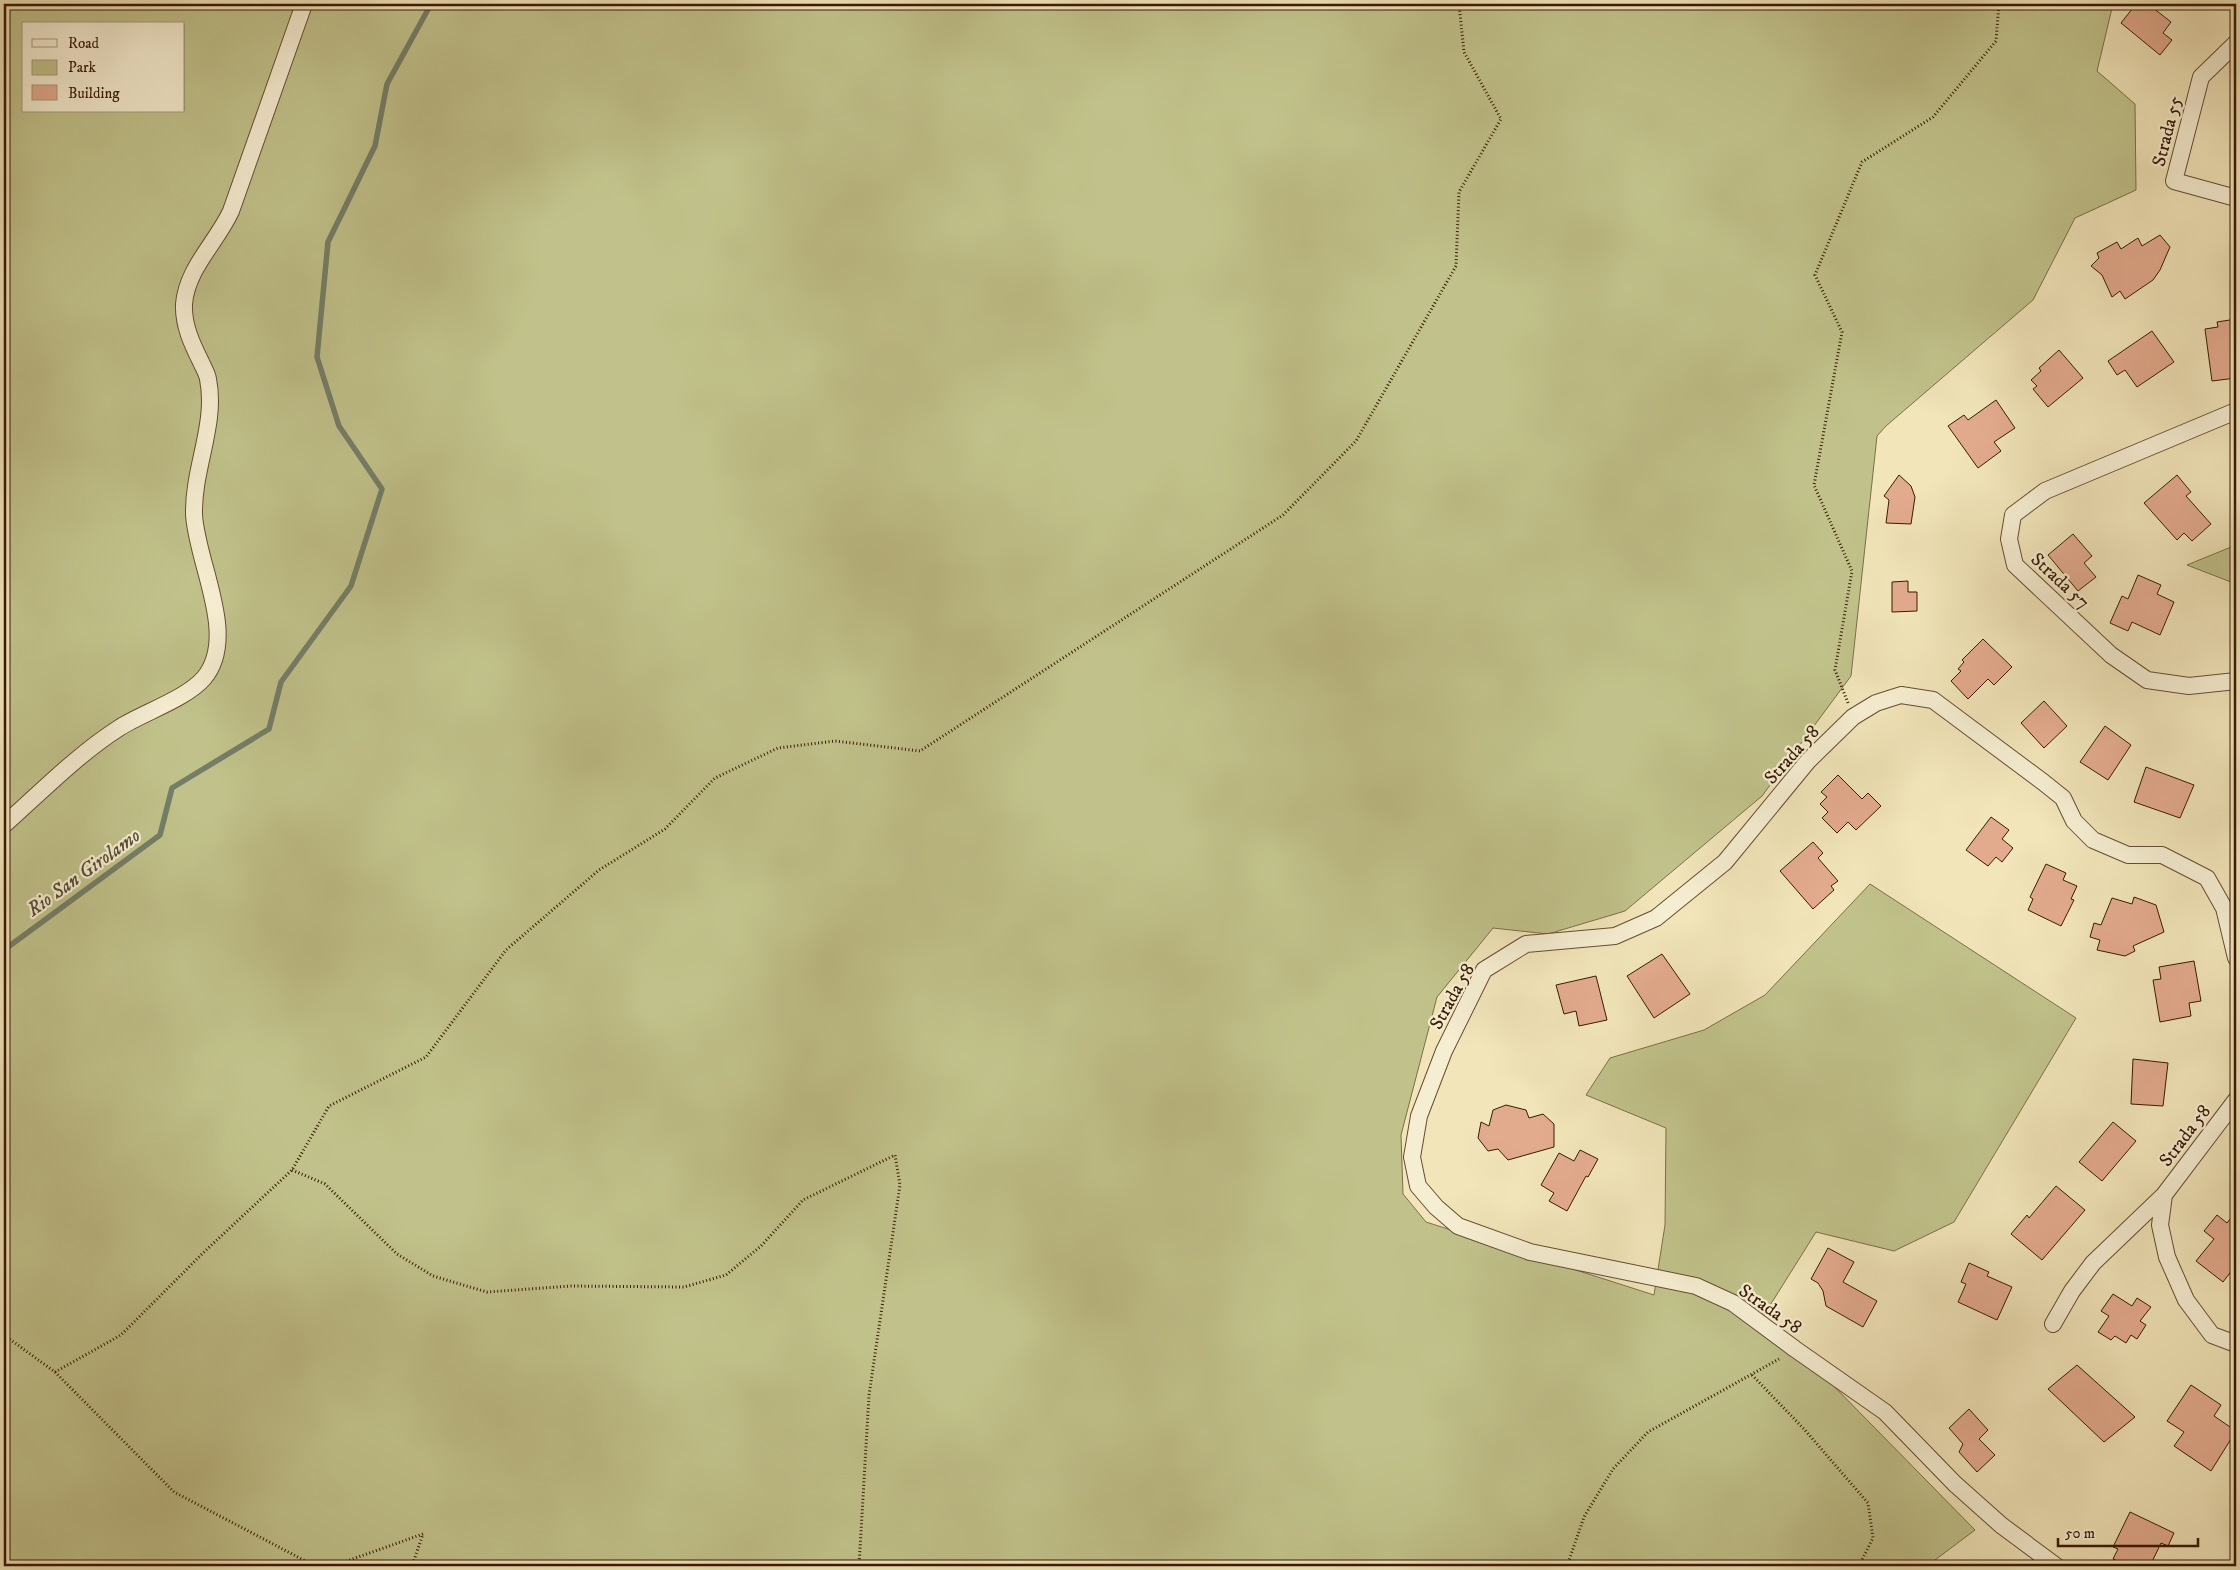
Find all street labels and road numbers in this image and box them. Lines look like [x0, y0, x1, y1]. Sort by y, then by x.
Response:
street label: Strada 55 [2148, 93, 2187, 169]
street label: Strada 57 [2026, 548, 2094, 614]
street label: Strada 58 [1760, 721, 1825, 789]
street label: Strada 58 [1425, 960, 1480, 1034]
street label: Strada 58 [2154, 1100, 2216, 1171]
street label: Strada 58 [1734, 1279, 1806, 1339]

